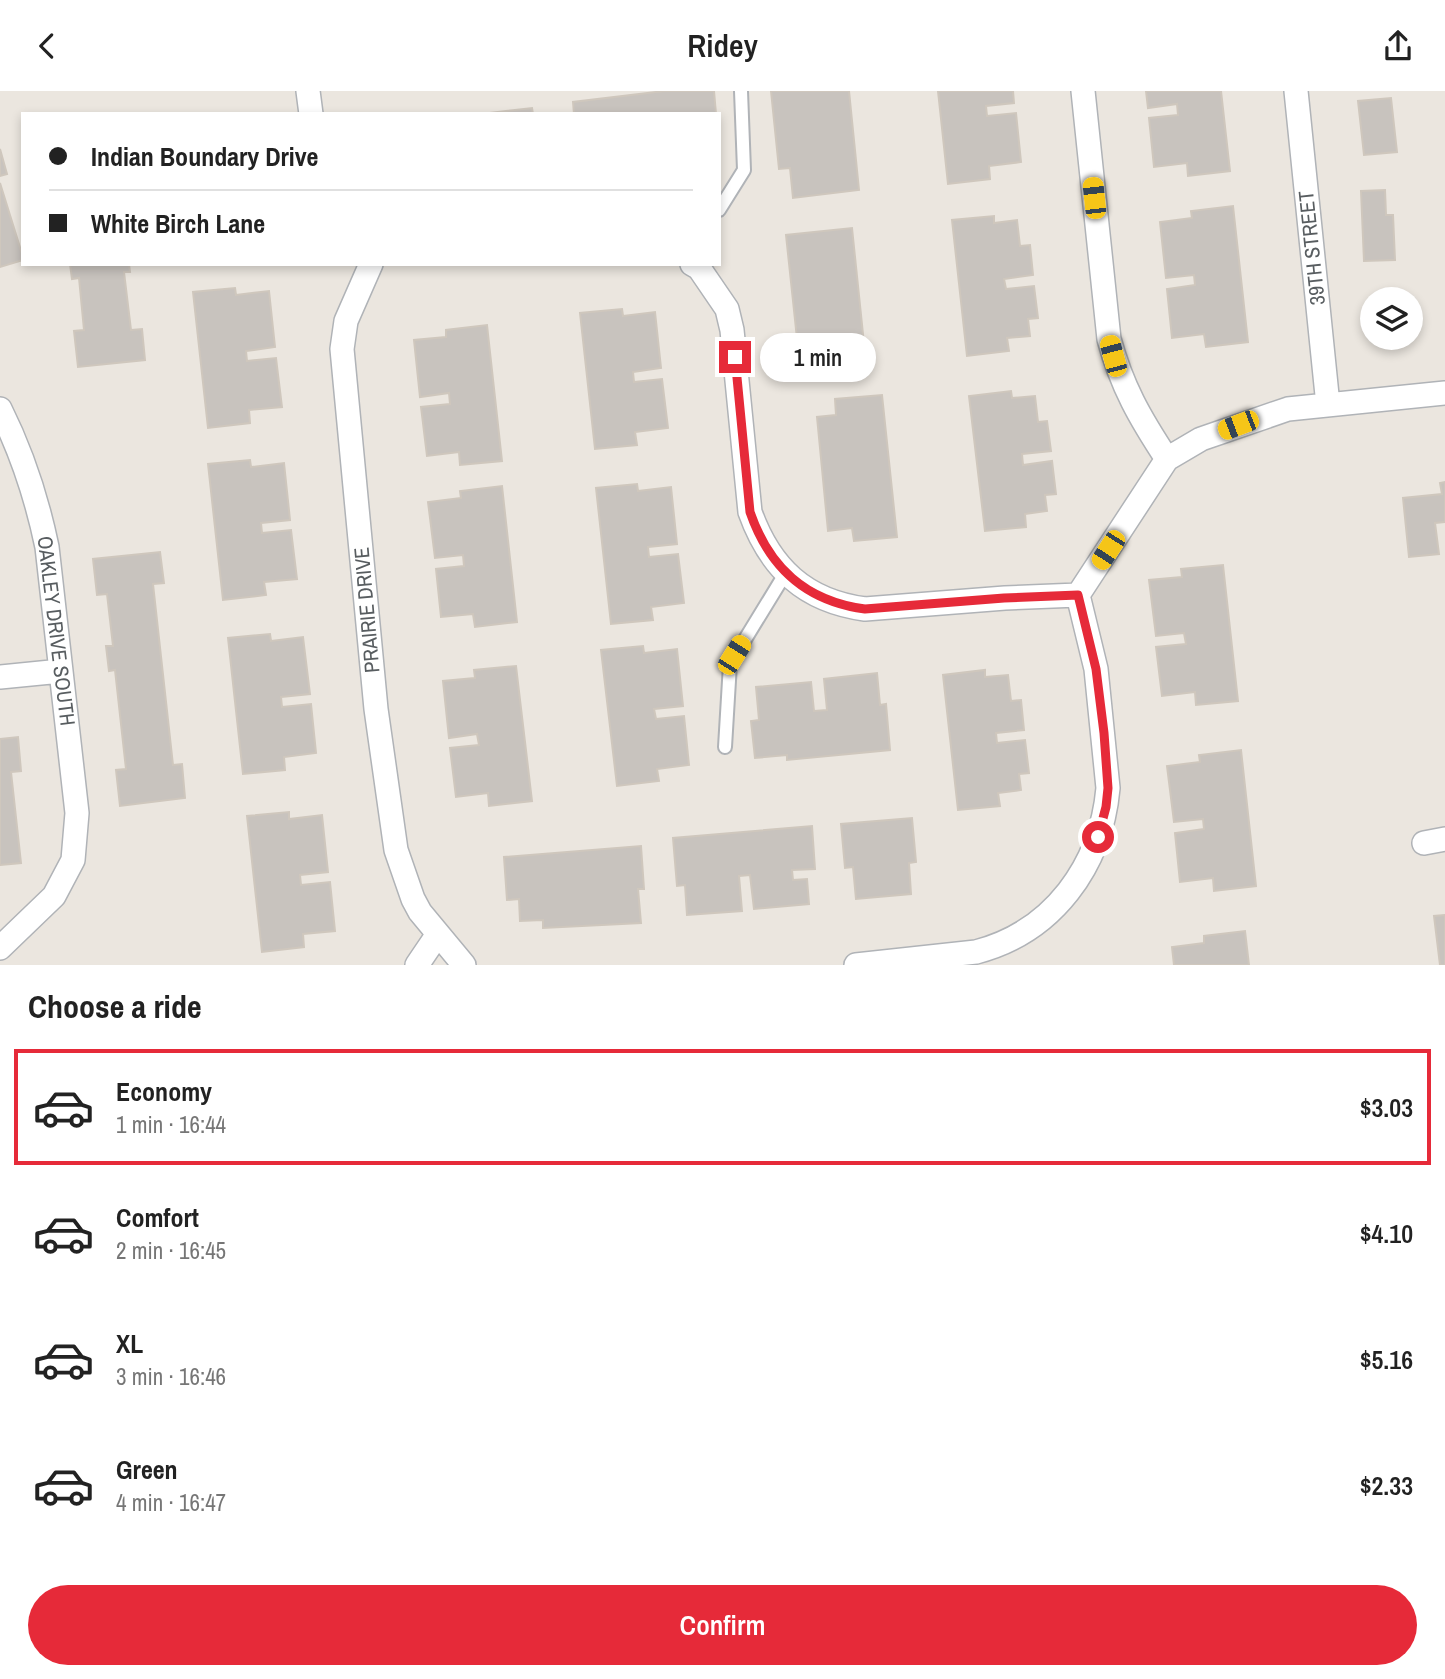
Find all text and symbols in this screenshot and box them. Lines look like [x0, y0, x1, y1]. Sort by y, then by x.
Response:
text: Ridey [687, 24, 758, 67]
icon: back [28, 27, 66, 65]
icon: share [1379, 27, 1417, 65]
text: Indian Boundary Drive [91, 139, 318, 174]
car [1082, 176, 1107, 220]
street label: 39TH STREET [1291, 189, 1332, 307]
text: White Birch Lane [91, 206, 265, 241]
map controls [1360, 287, 1423, 350]
button: layers [1360, 287, 1423, 350]
callout: 1 min [760, 333, 875, 381]
car [1098, 333, 1129, 379]
route end [719, 341, 751, 373]
text: 1 min [794, 342, 842, 373]
car [1215, 408, 1262, 442]
car [1088, 527, 1129, 573]
street label: OAKLEY DRIVE SOUTH [30, 534, 83, 728]
street label: PRAIRIE DRIVE [347, 546, 386, 674]
car [714, 632, 755, 678]
route start [1082, 821, 1114, 853]
text: Choose a ride [28, 985, 202, 1028]
text: Economy [116, 1074, 212, 1109]
icon: car [32, 1076, 95, 1139]
text: $3.03 [1360, 1090, 1413, 1125]
text: 1 min · 16:44 [116, 1109, 226, 1140]
text: Comfort [116, 1200, 199, 1235]
icon: car [32, 1202, 95, 1265]
text: $4.10 [1360, 1216, 1413, 1251]
text: 2 min · 16:45 [116, 1235, 226, 1266]
text: XL [116, 1326, 143, 1361]
icon: car [32, 1328, 95, 1391]
text: $5.16 [1360, 1342, 1413, 1377]
text: 3 min · 16:46 [116, 1361, 226, 1392]
text: Green [116, 1452, 178, 1487]
icon: car [32, 1454, 95, 1517]
text: $2.33 [1360, 1468, 1413, 1503]
text: 4 min · 16:47 [116, 1487, 226, 1518]
button: Confirm [28, 1585, 1417, 1665]

